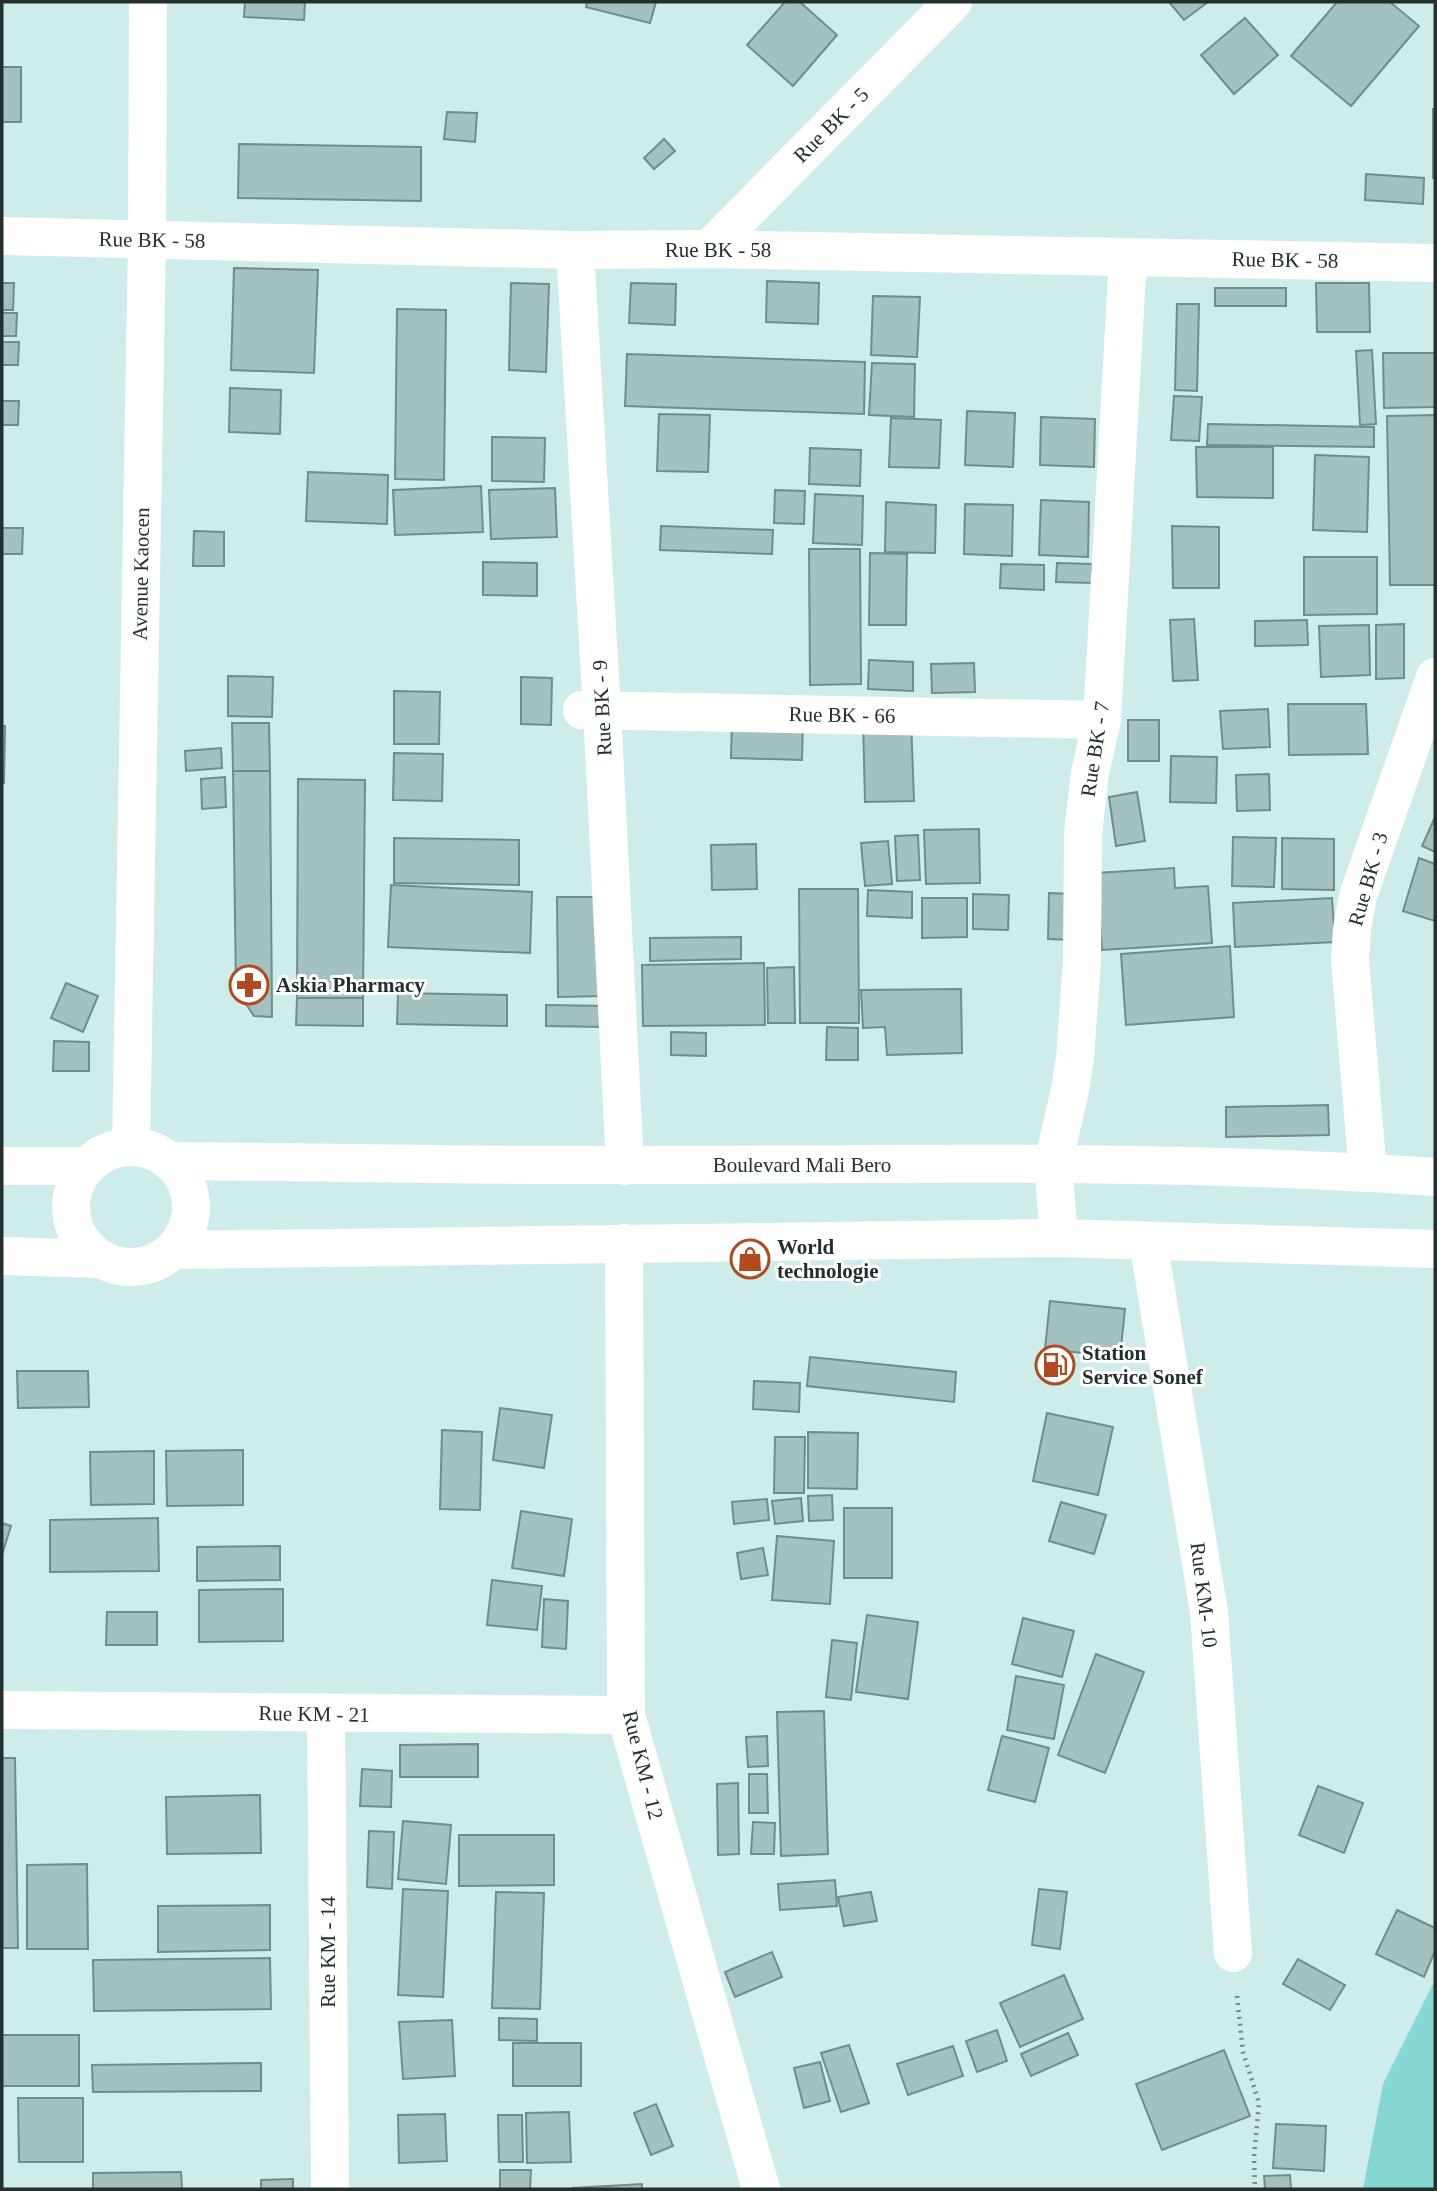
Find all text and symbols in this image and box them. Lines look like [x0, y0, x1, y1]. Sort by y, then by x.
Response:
street label: Rue BK - 5 [788, 82, 874, 168]
street label: Rue BK - 58 [98, 227, 206, 253]
street label: Rue BK - 58 [665, 238, 771, 262]
street label: Rue BK - 58 [1231, 247, 1339, 273]
street label: Avenue Kaocen [128, 507, 154, 641]
street label: Rue BK - 9 [587, 659, 617, 757]
street label: Rue BK - 7 [1076, 700, 1114, 798]
street label: Rue BK - 66 [788, 702, 896, 728]
street label: Rue BK - 3 [1343, 829, 1393, 929]
pharmacy icon: Askia Pharmacy [228, 964, 270, 1006]
place label: Askia Pharmacy [276, 973, 425, 997]
street label: Boulevard Mali Bero [713, 1153, 891, 1177]
place label: World technologie [777, 1235, 878, 1283]
shop icon: World technologie [729, 1238, 771, 1280]
place label: Station Service Sonef [1082, 1341, 1204, 1389]
fuel station icon: Station Service Sonef [1034, 1344, 1076, 1386]
street label: Rue KM- 10 [1186, 1541, 1222, 1649]
street label: Rue KM - 21 [258, 1701, 370, 1727]
street label: Rue KM - 12 [618, 1708, 668, 1822]
street label: Rue KM - 14 [316, 1896, 340, 2008]

